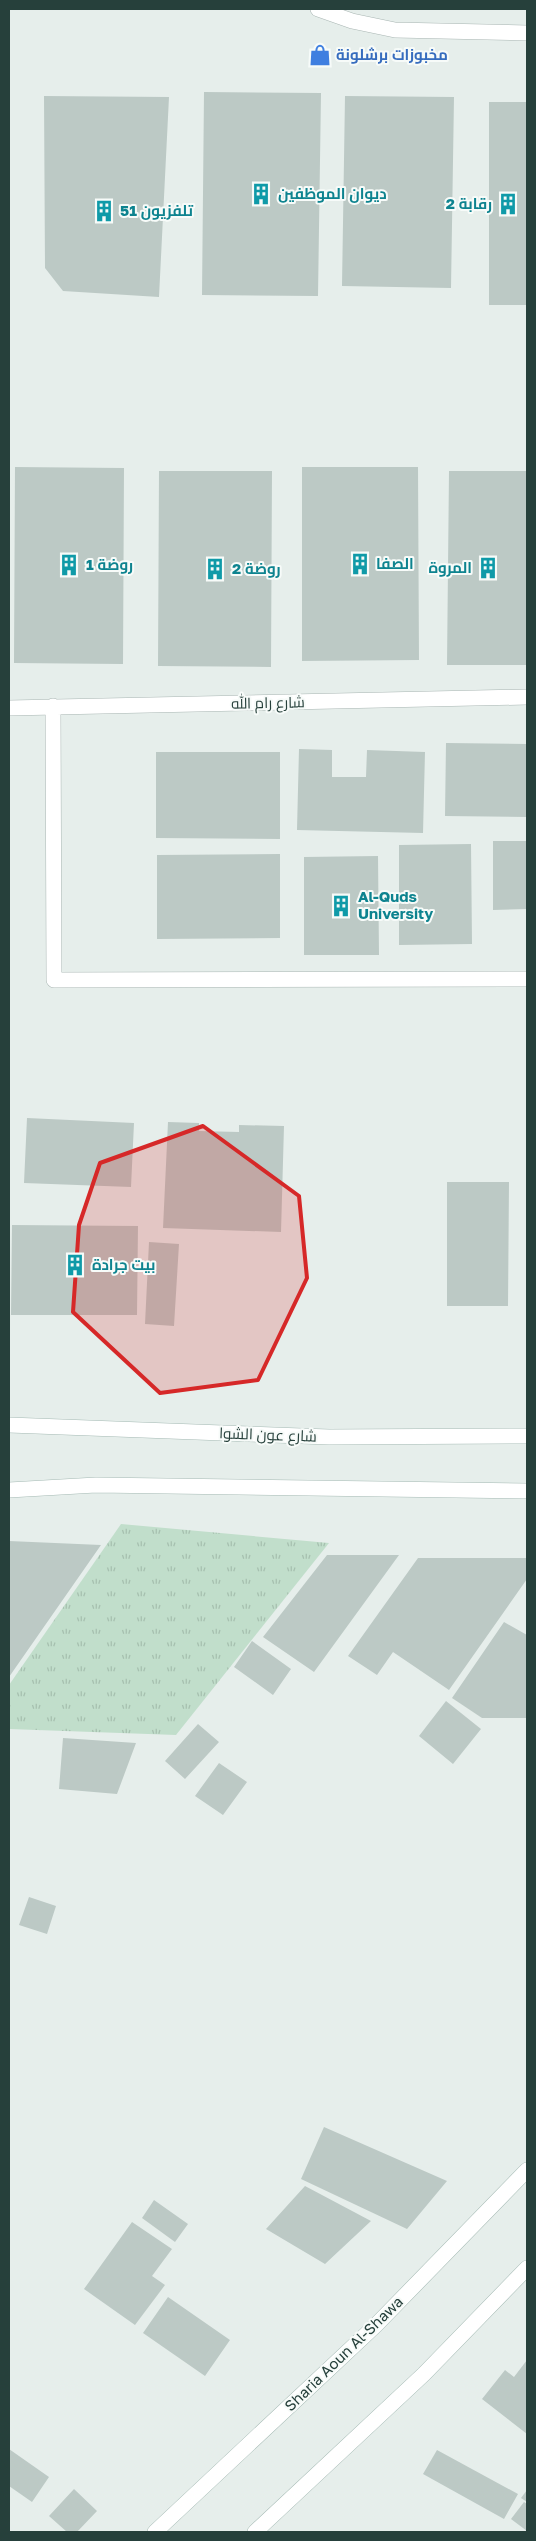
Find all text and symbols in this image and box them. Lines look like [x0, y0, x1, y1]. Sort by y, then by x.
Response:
shop icon: مخبوزات برشلونة [307, 42, 333, 68]
place label: مخبوزات برشلونة [336, 45, 448, 64]
building icon: ديوان الموظفين [248, 181, 274, 207]
place label: ديوان الموظفين [278, 184, 387, 203]
building icon: رقابة 2 [495, 191, 521, 217]
place label: رقابة 2 [446, 194, 492, 213]
building icon: تلفزيون 51 [91, 198, 117, 224]
place label: تلفزيون 51 [120, 201, 194, 220]
building icon: الصفا [347, 551, 373, 577]
building icon: روضة 1 [56, 552, 82, 578]
place label: الصفا [376, 554, 414, 572]
place label: روضة 1 [86, 555, 133, 574]
building icon: المروة [475, 555, 501, 581]
building icon: روضة 2 [202, 556, 228, 582]
place label: المروة [429, 558, 472, 577]
place label: روضة 2 [232, 559, 280, 578]
street label: شارع رام الله [231, 692, 305, 715]
place label: Al-Quds University [358, 887, 433, 922]
building icon: Al-Quds University [328, 893, 354, 919]
building icon: بيت جرادة [62, 1252, 88, 1278]
place label: بيت جرادة [92, 1255, 156, 1274]
street label: شارع عون الشوا [219, 1423, 317, 1448]
street label: Sharia Aoun Al-Shawa [280, 2292, 406, 2414]

